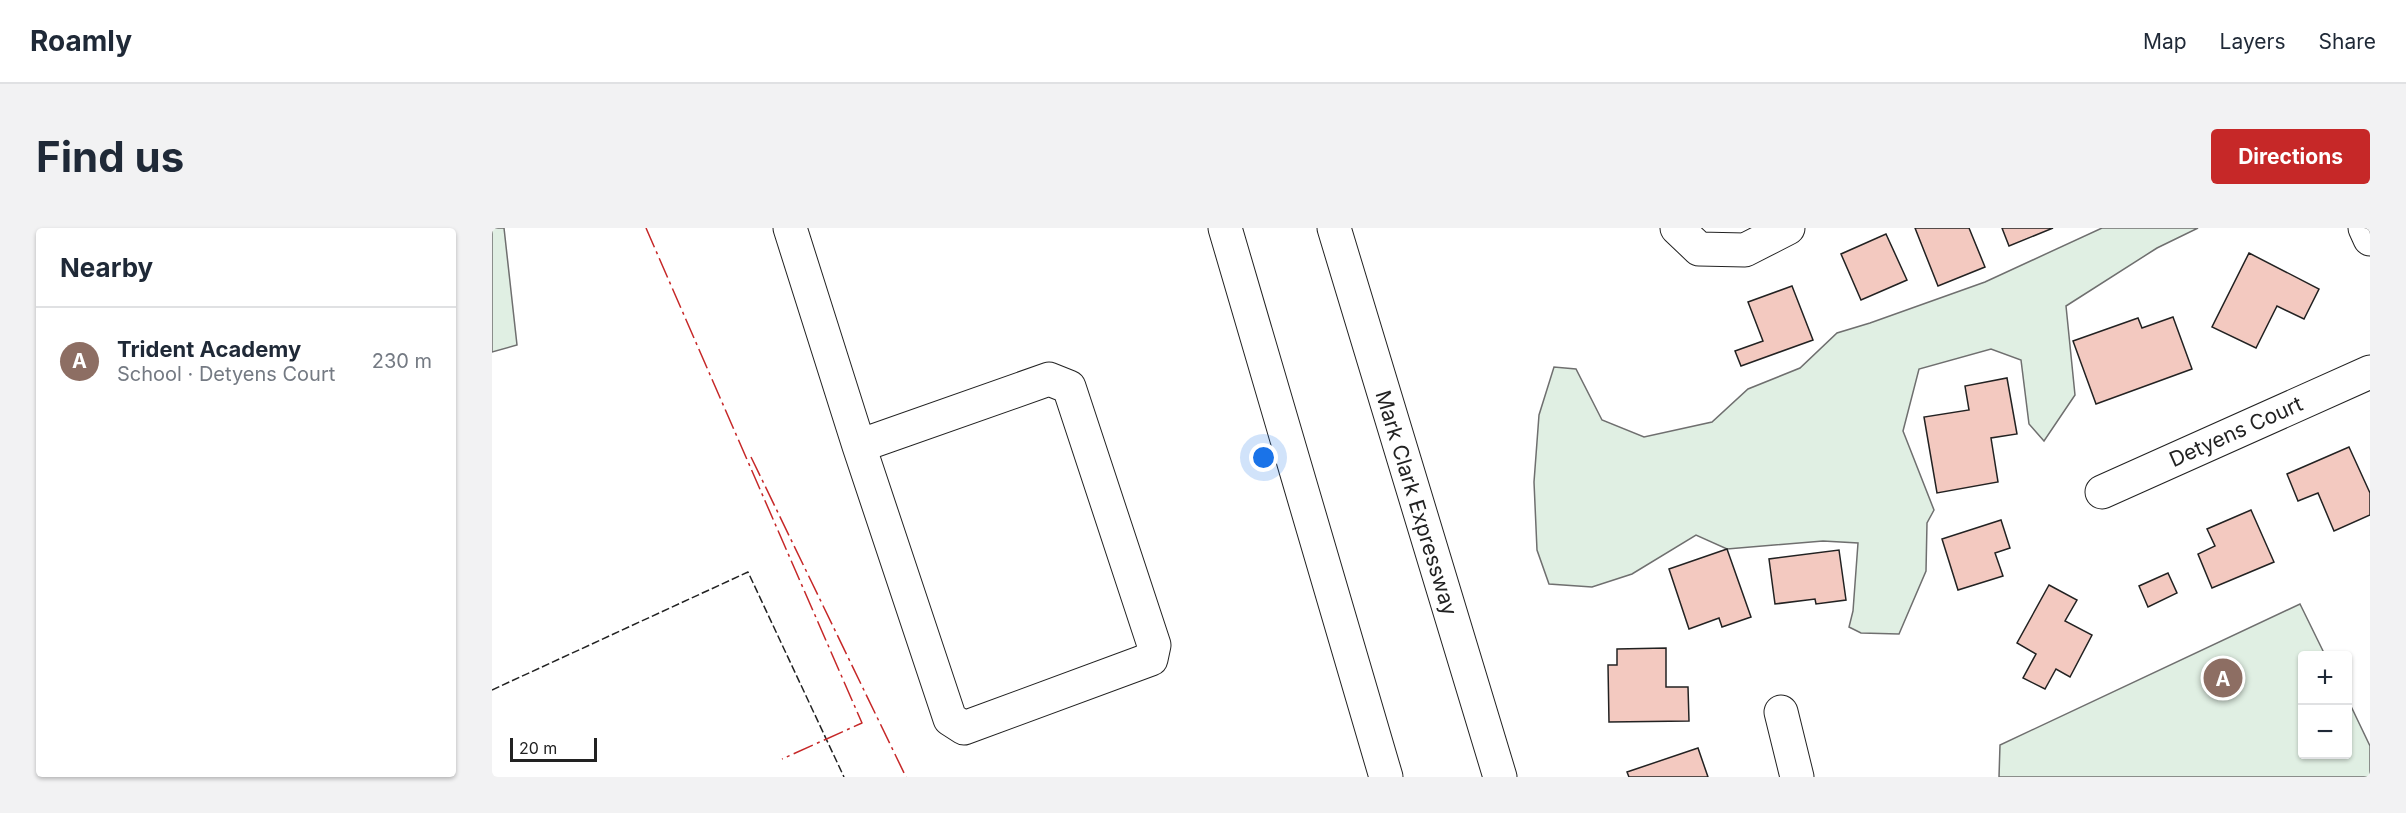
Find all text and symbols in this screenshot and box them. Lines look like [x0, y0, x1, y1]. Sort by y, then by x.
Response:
text: Roamly [30, 24, 132, 58]
text: Map [2143, 29, 2187, 54]
text: Layers [2220, 29, 2286, 54]
text: Share [2319, 29, 2376, 54]
button: Directions [2211, 129, 2370, 184]
text: Find us [36, 131, 184, 182]
text: Nearby [60, 252, 153, 283]
text: Trident Academy [117, 336, 301, 362]
text: A [72, 349, 87, 373]
text: 230 m [372, 349, 432, 373]
text: School · Detyens Court [117, 362, 335, 386]
street label: Mark Clark Expressway [1370, 387, 1463, 618]
street label: Detyens Court [2165, 391, 2306, 472]
your location [1249, 443, 1278, 472]
map controls [2298, 651, 2352, 759]
button: + [2298, 651, 2352, 705]
pin: A [2204, 656, 2242, 700]
button: − [2298, 705, 2352, 759]
scale bar [510, 735, 597, 762]
text: 20 m [519, 738, 557, 758]

